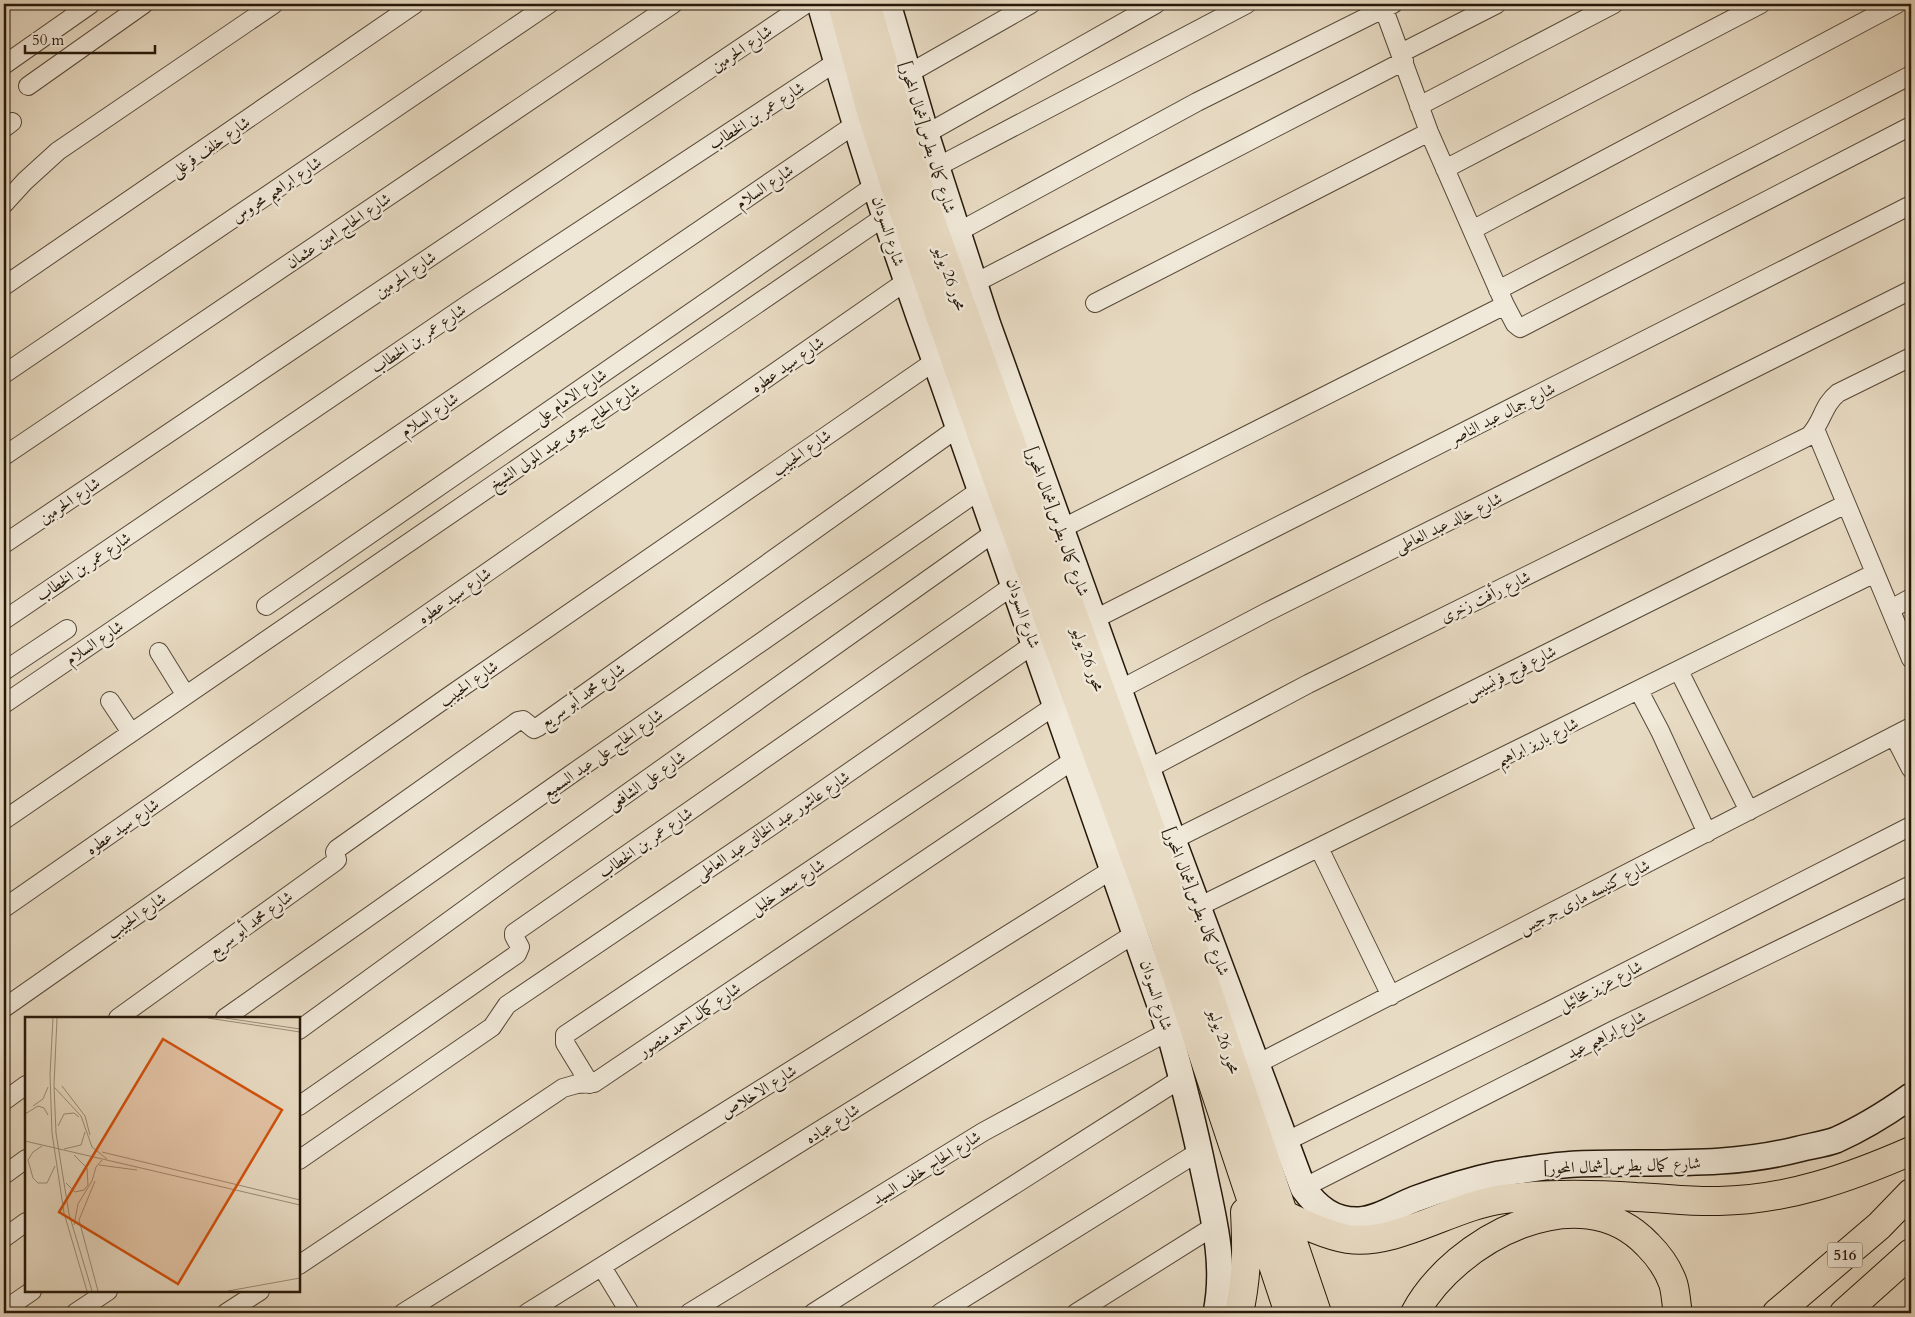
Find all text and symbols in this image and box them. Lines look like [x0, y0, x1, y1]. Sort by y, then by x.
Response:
street label: شارع الحرمين [707, 20, 778, 79]
scale bar [25, 22, 155, 54]
text: 50 m [32, 30, 64, 50]
street label: شارع كمال بطرس[شمال المحور] [892, 59, 961, 217]
street label: شارع عمر بن الخطاب [704, 77, 810, 157]
street label: شارع خلف فرغلى [166, 111, 256, 184]
street label: شارع ابراهيم محروس [227, 151, 329, 232]
street label: شارع السلام [731, 159, 800, 217]
street label: شارع الحاج امين عثمان [282, 188, 397, 277]
street label: شارع السودان [864, 193, 910, 270]
street label: محور 26 يوليو [928, 241, 972, 314]
street label: شارع الحرمين [371, 246, 442, 305]
street label: شارع عمر بن الخطاب [367, 299, 472, 380]
street label: شارع سيد عطوه [747, 331, 830, 400]
street label: شارع الامام على [530, 364, 613, 432]
street label: شارع الحاج بيومى عبد المولى الشيخ [485, 378, 646, 498]
street label: شارع جمال عبد الناصر [1444, 378, 1560, 453]
street label: شارع السلام [396, 387, 465, 445]
street label: شارع الحبيب [768, 424, 837, 483]
street label: شارع كمال بطرس[شمال المحور] [1018, 443, 1094, 600]
street label: شارع الحرمين [35, 472, 106, 531]
street label: شارع خالد عبد العاطى [1391, 487, 1507, 560]
street label: شارع عمر بن الخطاب [32, 527, 137, 608]
street label: شارع سيد عطوه [414, 562, 497, 631]
street label: شارع رأفت زخرى [1436, 565, 1535, 630]
street label: شارع السودان [999, 575, 1045, 652]
street label: شارع السلام [61, 615, 130, 673]
street label: محور 26 يوليو [1066, 622, 1110, 695]
street label: شارع فرج فرنسيس [1461, 640, 1561, 708]
street label: شارع الحبيب [435, 655, 504, 714]
street label: شارع محمد أبو سريع [535, 657, 632, 737]
street label: شارع الحاج على عبد السميع [538, 704, 670, 807]
street label: شارع باريز ابراهيم [1493, 712, 1585, 776]
street label: شارع على الشافعى [603, 746, 691, 818]
street label: شارع عاشور عبد الخالق عبد العاطى [691, 766, 855, 888]
street label: شارع سيد عطوه [82, 793, 165, 862]
street label: شارع عمر بن الخطاب [594, 802, 698, 885]
street label: شارع كمال بطرس[شمال المحور] [1156, 824, 1235, 980]
street label: شارع سعد خليل [746, 854, 830, 922]
street label: شارع كنيسه مارى جرجس [1515, 854, 1655, 941]
street label: شارع محمد أبو سريع [203, 885, 300, 965]
street label: شارع الحبيب [103, 887, 172, 946]
street label: شارع عزيز مخائيل [1555, 955, 1647, 1018]
street label: شارع السودان [1132, 957, 1178, 1034]
street label: شارع كمال احمد منصور [632, 977, 746, 1065]
street label: محور 26 يوليو [1202, 1004, 1246, 1077]
street label: شارع ابراهيم عيد [1563, 1006, 1652, 1069]
inset map [25, 1017, 300, 1292]
street label: شارع الاخلاص [716, 1060, 802, 1126]
street label: شارع عباده [801, 1099, 865, 1151]
street label: شارع الحاج خلف السيد [868, 1126, 987, 1213]
street label: شارع كمال بطرس[شمال المحور] [1543, 1152, 1701, 1182]
road number: 516 [1828, 1242, 1862, 1268]

